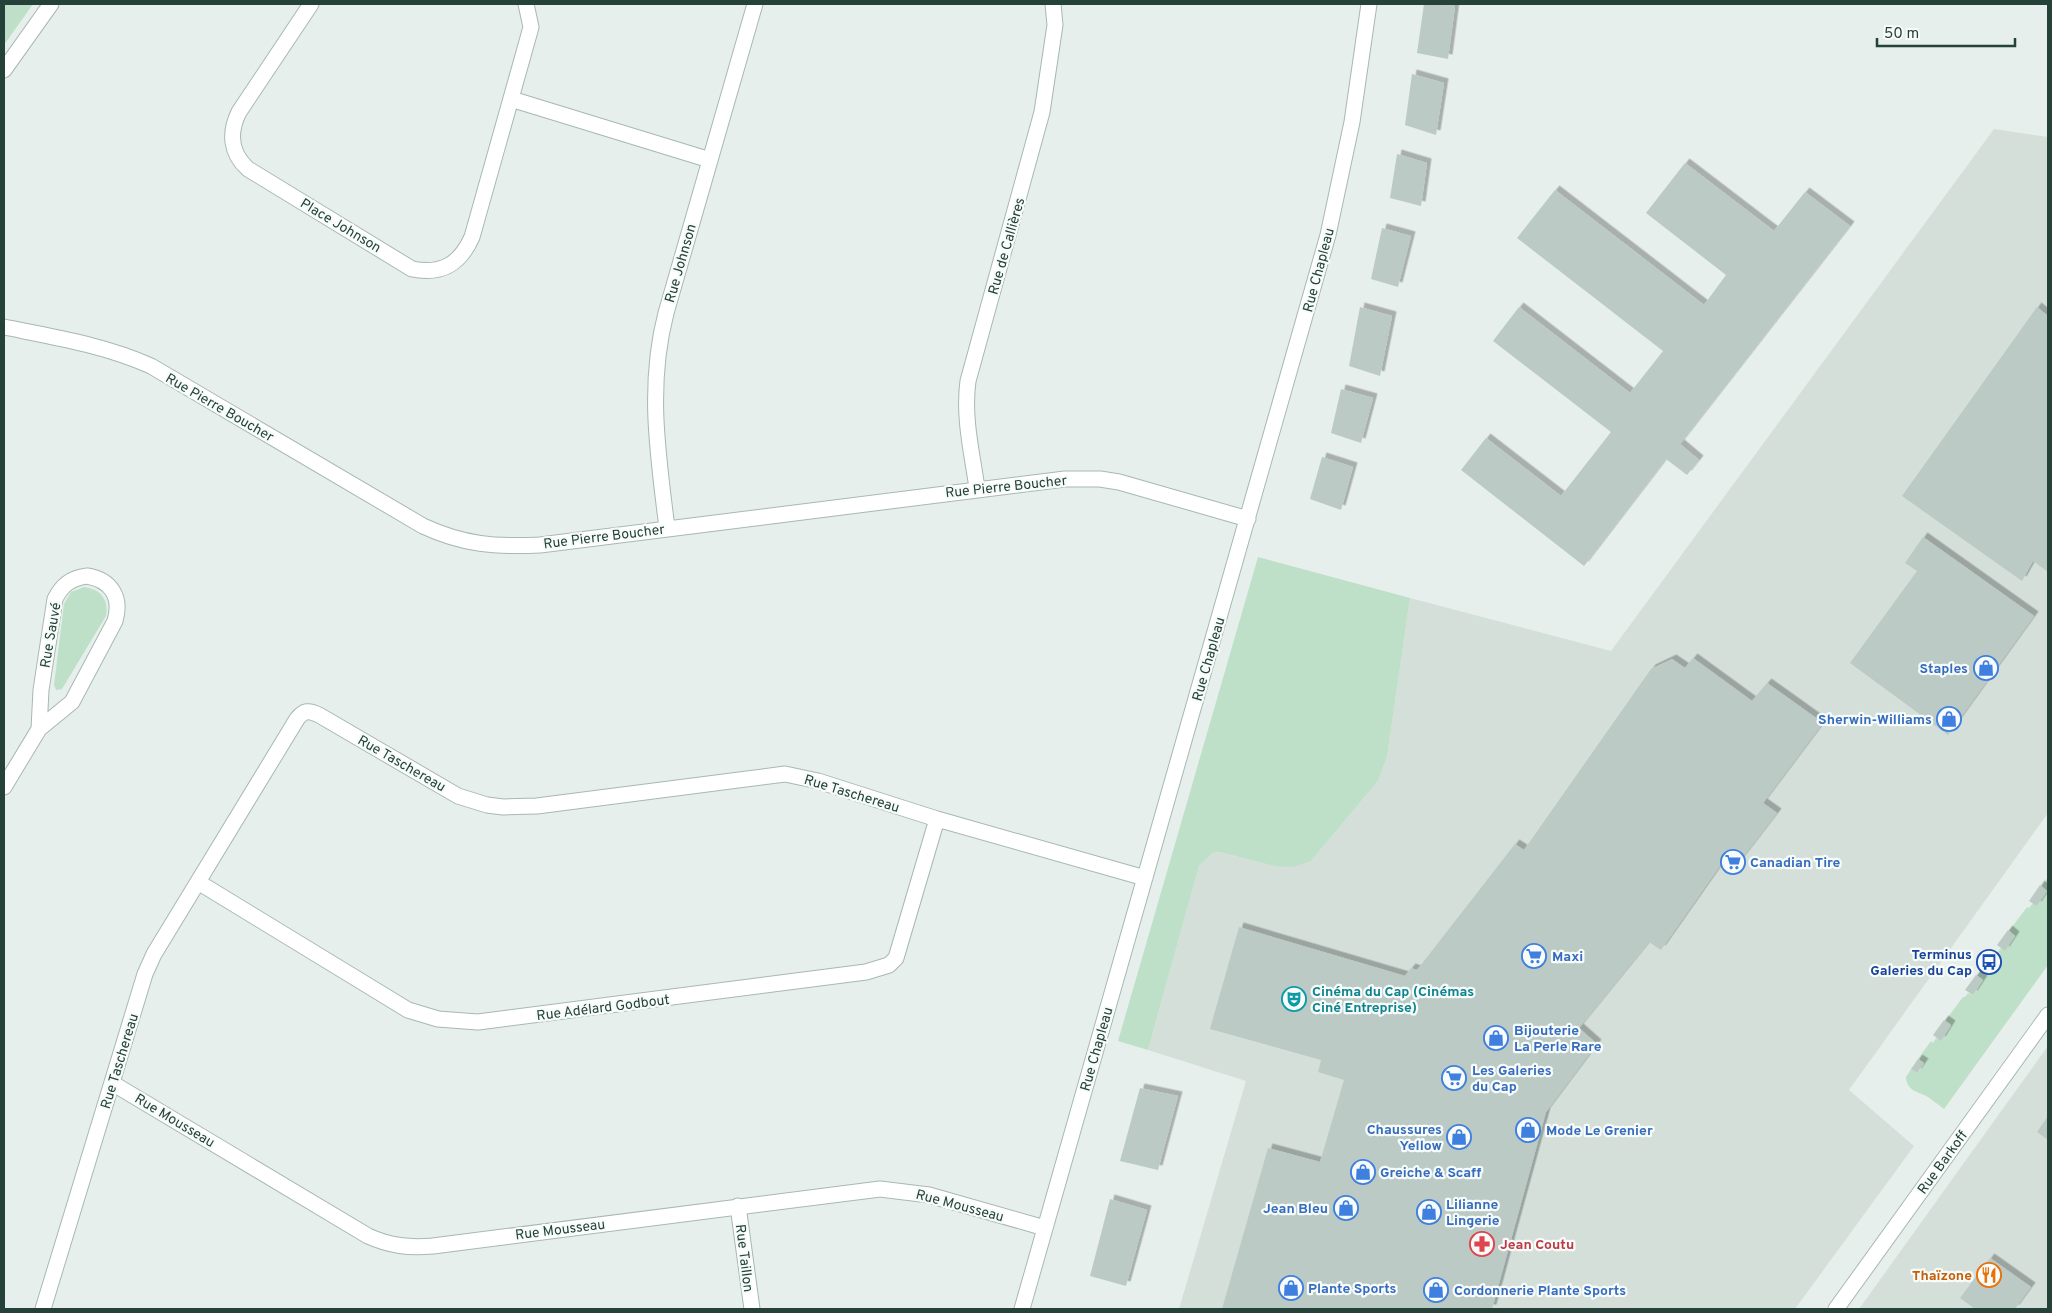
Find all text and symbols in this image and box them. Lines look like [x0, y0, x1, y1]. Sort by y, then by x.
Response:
scale bar [1877, 15, 2014, 47]
text: 50 m [1884, 25, 1919, 44]
street label: Place Johnson [297, 195, 384, 257]
street label: Rue de Callières [985, 196, 1029, 297]
street label: Rue Johnson [662, 222, 701, 305]
street label: Rue Chapleau [1300, 226, 1339, 314]
street label: Rue Pierre Boucher [162, 370, 277, 446]
street label: Rue Pierre Boucher [944, 473, 1068, 502]
street label: Rue Pierre Boucher [542, 522, 666, 553]
street label: Rue Sauvé [37, 601, 66, 669]
street label: Rue Chapleau [1189, 615, 1230, 703]
shop icon: Staples [1973, 655, 1999, 681]
place label: Staples [1920, 661, 1968, 678]
shop icon: Sherwin-Williams [1936, 706, 1962, 732]
place label: Sherwin-Williams [1818, 712, 1932, 729]
street label: Rue Taschereau [354, 732, 448, 796]
street label: Rue Taschereau [802, 772, 901, 817]
supermarket icon: Canadian Tire [1720, 849, 1746, 875]
place label: Canadian Tire [1750, 855, 1841, 872]
supermarket icon: Maxi [1521, 943, 1547, 969]
place label: Terminus Galeries du Cap [1870, 947, 1972, 980]
place label: Maxi [1552, 949, 1583, 966]
bus stop icon: Terminus Galeries du Cap [1976, 949, 2002, 975]
place label: Cinéma du Cap (Cinémas Ciné Entreprise) [1312, 984, 1474, 1017]
theatre icon: Cinéma du Cap (Cinémas Ciné Entreprise) [1281, 986, 1307, 1012]
street label: Rue Adélard Godbout [536, 992, 671, 1025]
street label: Rue Chapleau [1077, 1005, 1118, 1093]
street label: Rue Taschereau [98, 1012, 143, 1111]
place label: Bijouterie La Perle Rare [1514, 1023, 1602, 1056]
shop icon: Bijouterie La Perle Rare [1483, 1025, 1509, 1051]
place label: Les Galeries du Cap [1472, 1063, 1552, 1096]
supermarket icon: Les Galeries du Cap [1441, 1065, 1467, 1091]
street label: Rue Mousseau [131, 1091, 217, 1152]
shop icon: Mode Le Grenier [1515, 1117, 1541, 1143]
place label: Chaussures Yellow [1367, 1122, 1442, 1155]
place label: Mode Le Grenier [1546, 1123, 1653, 1140]
shop icon: Chaussures Yellow [1446, 1124, 1472, 1150]
street label: Rue Barkoff [1915, 1127, 1972, 1198]
shop icon: Greiche & Scaff [1350, 1159, 1376, 1185]
place label: Greiche & Scaff [1380, 1165, 1482, 1182]
street label: Rue Mousseau [914, 1187, 1005, 1226]
shop icon: Jean Bleu [1333, 1195, 1359, 1221]
place label: Lilianne Lingerie [1446, 1197, 1500, 1230]
shop icon: Lilianne Lingerie [1416, 1199, 1442, 1225]
place label: Jean Bleu [1263, 1201, 1328, 1218]
street label: Rue Mousseau [514, 1217, 606, 1244]
street label: Rue Taillon [731, 1223, 756, 1293]
pharmacy icon: Jean Coutu [1469, 1231, 1495, 1257]
place label: Jean Coutu [1500, 1237, 1574, 1254]
restaurant icon: Thaïzone [1976, 1262, 2002, 1288]
place label: Thaïzone [1912, 1268, 1972, 1285]
shop icon: Plante Sports [1278, 1275, 1304, 1301]
shop icon: Cordonnerie Plante Sports [1423, 1277, 1449, 1303]
place label: Plante Sports [1308, 1281, 1397, 1298]
place label: Cordonnerie Plante Sports [1454, 1283, 1626, 1300]

